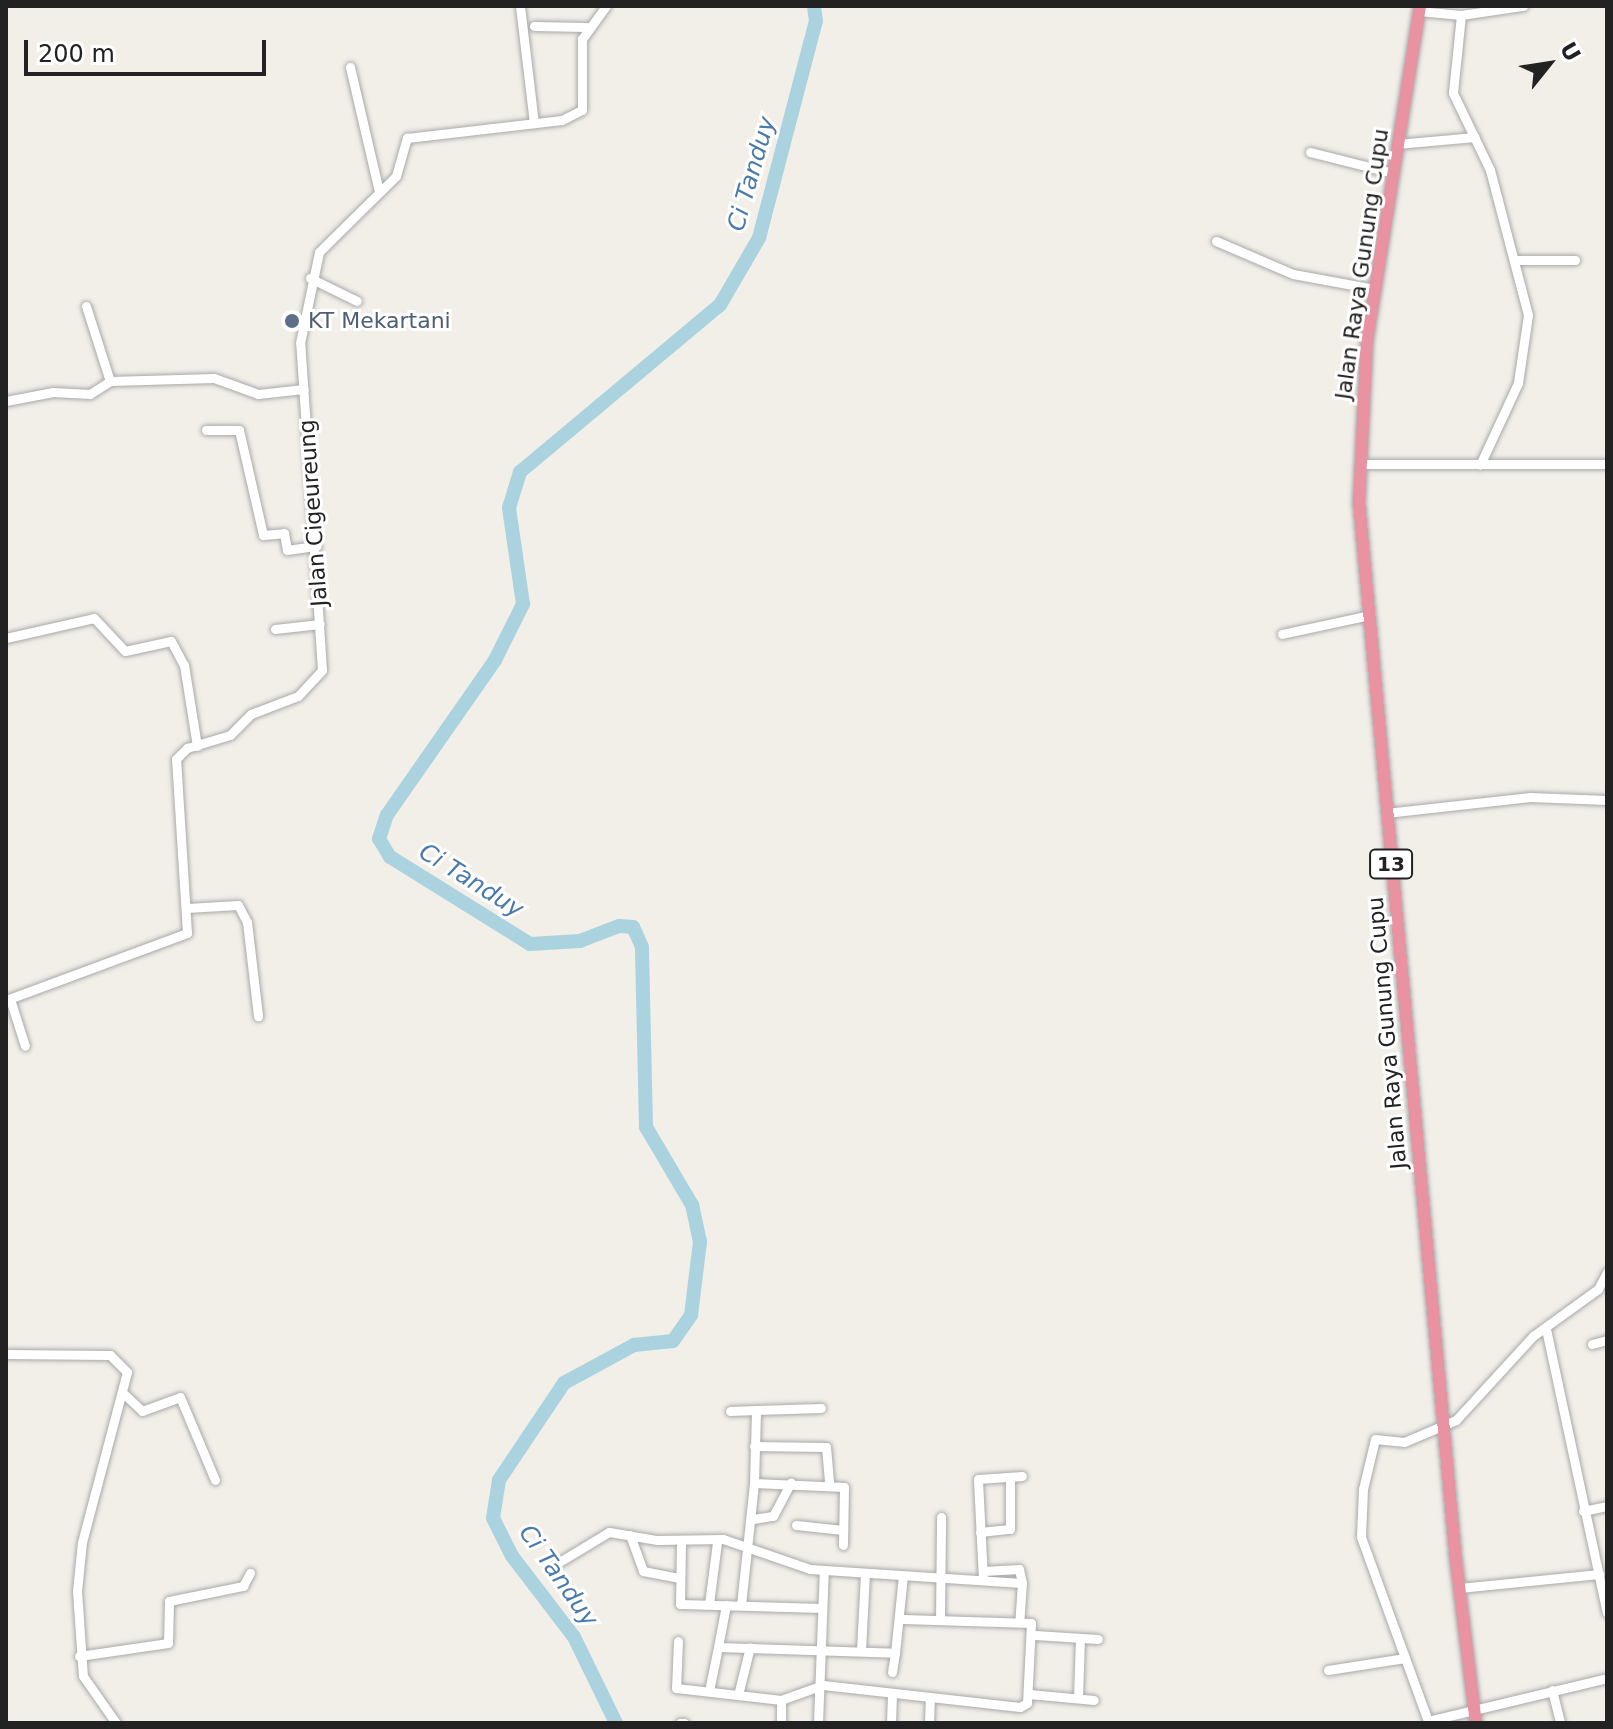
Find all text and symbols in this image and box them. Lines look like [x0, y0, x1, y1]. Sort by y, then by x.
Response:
scale bar [28, 24, 270, 74]
north arrow [1509, 24, 1589, 104]
text: U [1555, 38, 1586, 66]
text: 200 m [38, 40, 115, 68]
water label: Ci Tanduy [722, 113, 782, 235]
street label: Jalan Raya Gunung Cupu [1330, 127, 1394, 401]
place label: KT Mekartani [308, 308, 451, 334]
marker: KT Mekartani [283, 312, 301, 330]
street label: Jalan Cigeureung [293, 419, 333, 607]
water label: Ci Tanduy [413, 838, 529, 924]
road number: 13 [1369, 848, 1413, 880]
street label: Jalan Raya Gunung Cupu [1362, 896, 1412, 1170]
water label: Ci Tanduy [512, 1520, 604, 1632]

